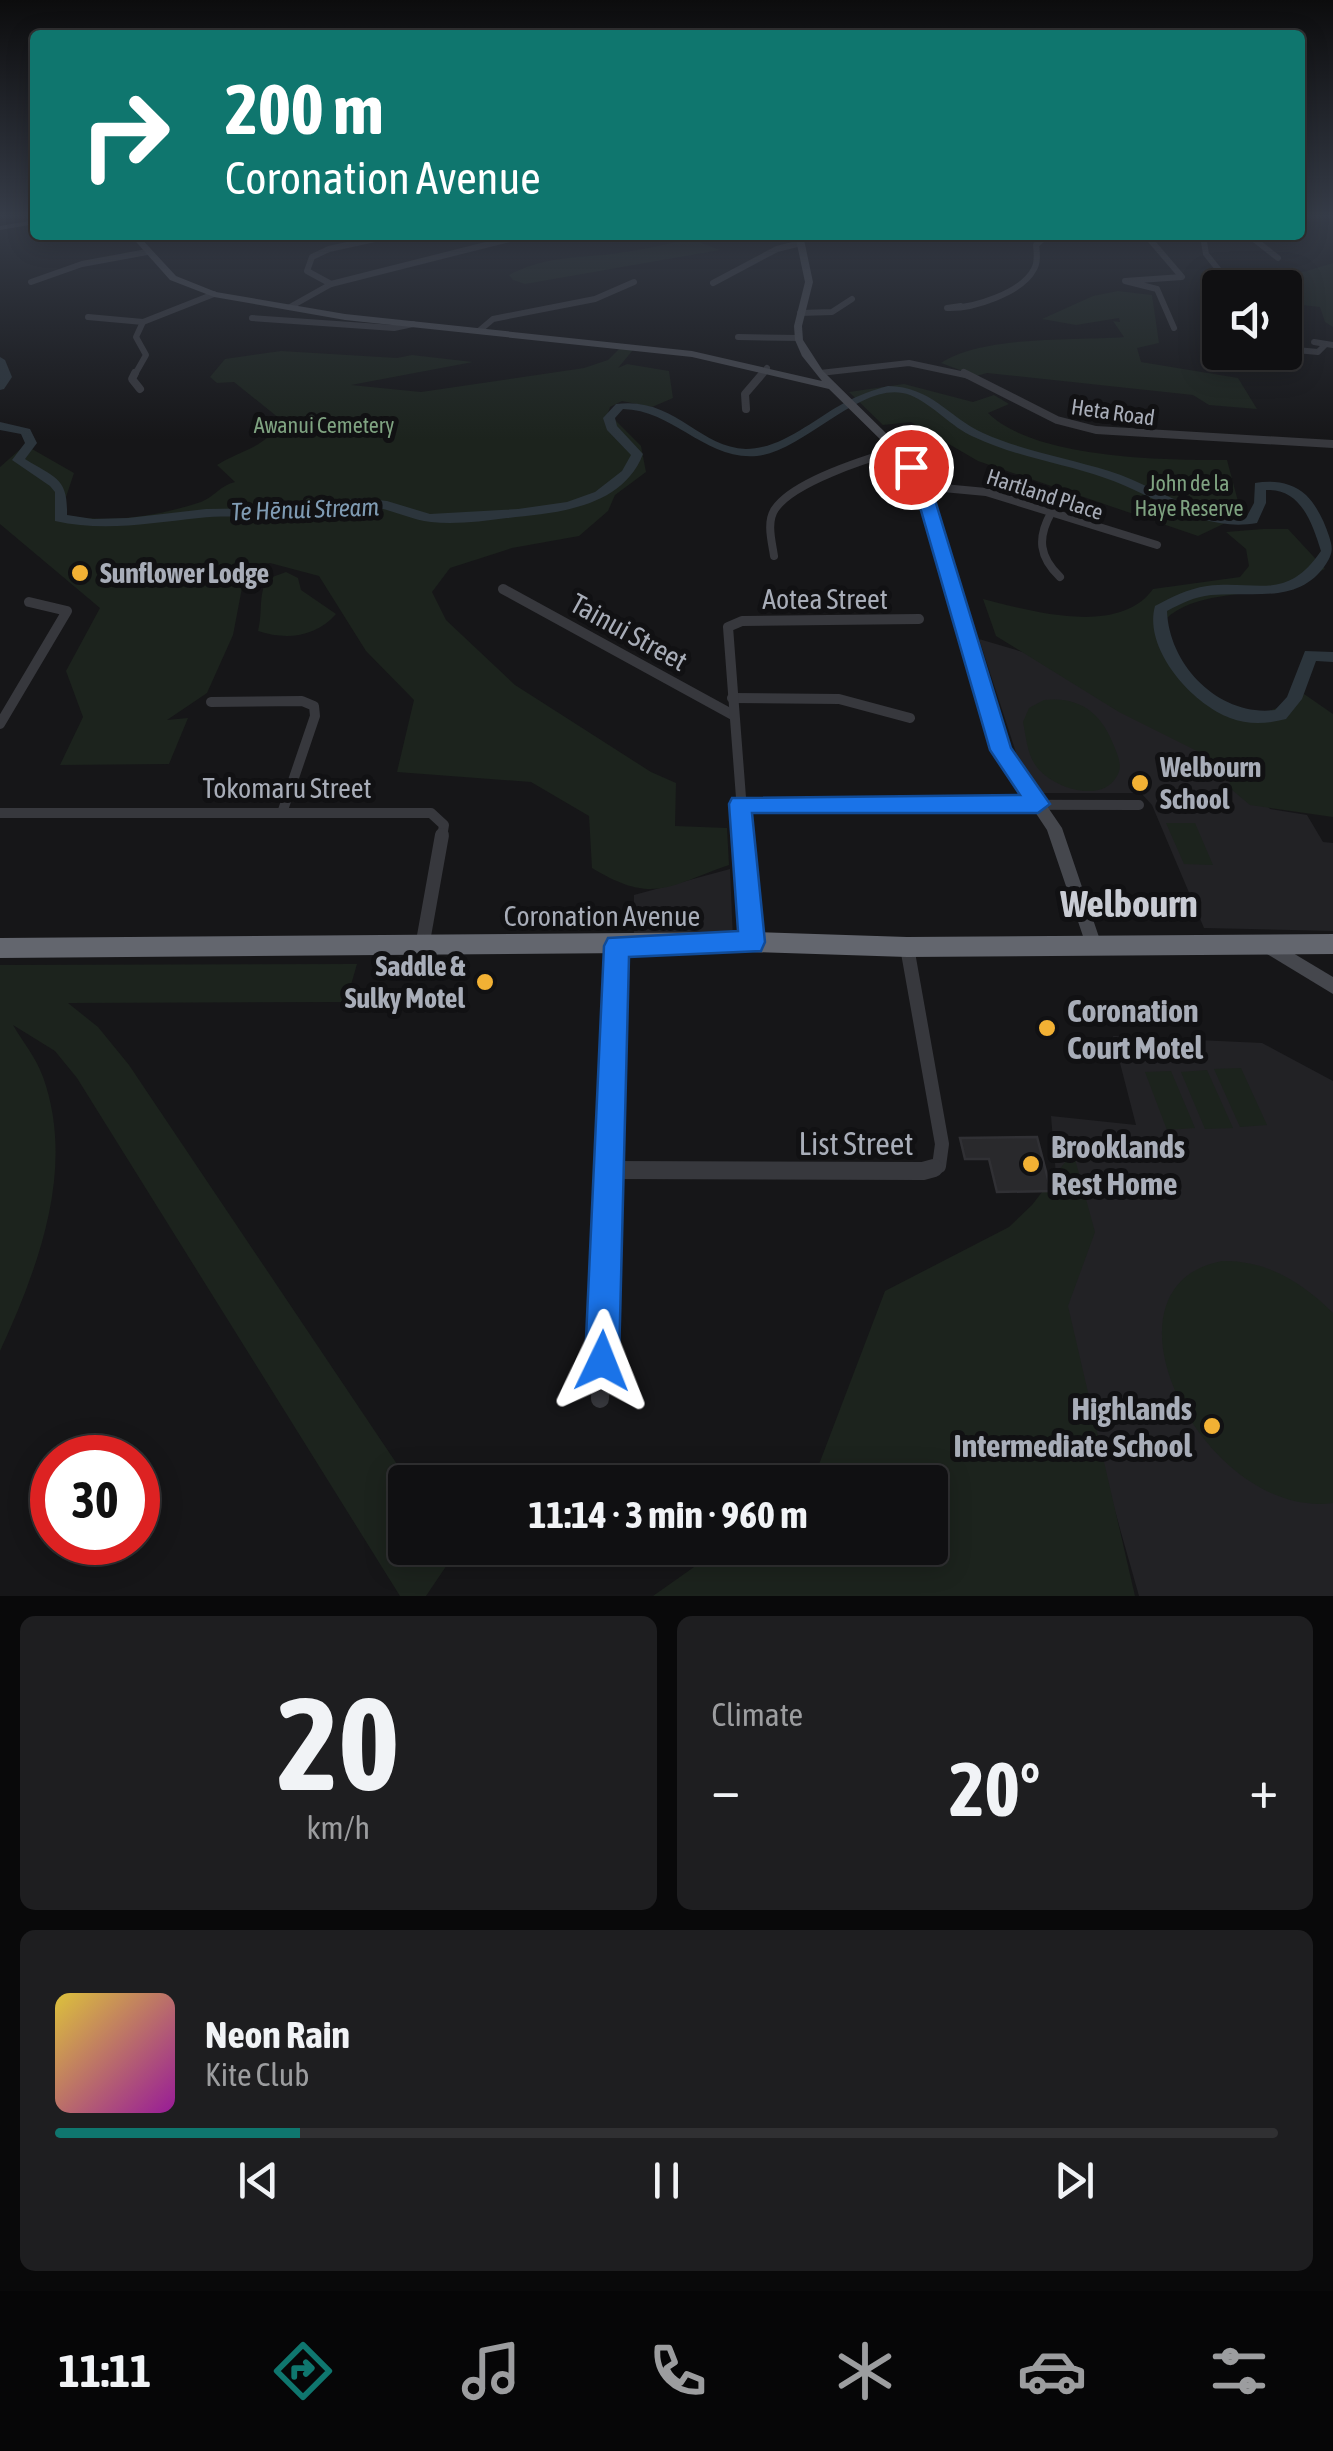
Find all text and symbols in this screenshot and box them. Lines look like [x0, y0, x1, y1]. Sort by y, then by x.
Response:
text: 200 m [225, 69, 384, 149]
icon: right [60, 70, 190, 200]
text: Coronation Avenue [225, 152, 541, 204]
map controls [1202, 270, 1302, 370]
button: sound [1202, 270, 1302, 370]
street label: Heta Road [1069, 393, 1157, 431]
park label: Awanui Cemetery [254, 412, 394, 438]
pin [869, 425, 954, 510]
icon: arrive [884, 440, 939, 495]
street label: Hartland Place [984, 463, 1106, 525]
park label: John de la Haye Reserve [1135, 470, 1243, 521]
water label: Te Hēnui Stream [230, 492, 380, 526]
place label: Sunflower Lodge [100, 557, 269, 589]
marker: Sunflower Lodge [69, 562, 91, 584]
street label: Aotea Street [762, 583, 888, 615]
street label: Tainui Street [565, 587, 693, 677]
place label: Welbourn School [1159, 751, 1261, 815]
street label: Tokomaru Street [203, 772, 371, 804]
marker: Welbourn School [1129, 772, 1151, 794]
district label: Welbourn [1059, 882, 1198, 925]
street label: Coronation Avenue [504, 900, 700, 932]
place label: Saddle & Sulky Motel [345, 950, 466, 1014]
marker: Saddle & Sulky Motel [474, 971, 496, 993]
place label: Coronation Court Motel [1067, 992, 1204, 1066]
marker: Coronation Court Motel [1036, 1017, 1058, 1039]
street label: List Street [799, 1125, 913, 1162]
place label: Brooklands Rest Home [1051, 1128, 1185, 1202]
marker: Brooklands Rest Home [1020, 1153, 1042, 1175]
position arrow [550, 1309, 654, 1413]
place label: Highlands Intermediate School [953, 1390, 1193, 1464]
marker: Highlands Intermediate School [1201, 1415, 1223, 1437]
speed limit sign: 30 [30, 1435, 160, 1565]
text: 11:14 · 3 min · 960 m [528, 1493, 808, 1536]
text: 20 [277, 1669, 399, 1818]
text: Climate [712, 1696, 803, 1733]
text: 20° [949, 1746, 1040, 1832]
text: − [712, 1757, 740, 1820]
text: + [1249, 1757, 1278, 1820]
text: km/h [307, 1809, 370, 1846]
text: Neon Rain [205, 2013, 350, 2056]
text: Kite Club [205, 2056, 309, 2093]
icon: previous [231, 2153, 286, 2208]
icon: pause [639, 2153, 694, 2208]
icon: next [1047, 2153, 1102, 2208]
icon: directions [268, 2336, 338, 2406]
icon: music [456, 2336, 526, 2406]
icon: phone [643, 2336, 713, 2406]
icon: climate [830, 2336, 900, 2406]
icon: car [1017, 2336, 1087, 2406]
icon: filters [1204, 2336, 1274, 2406]
text: 11:11 [59, 2345, 151, 2397]

